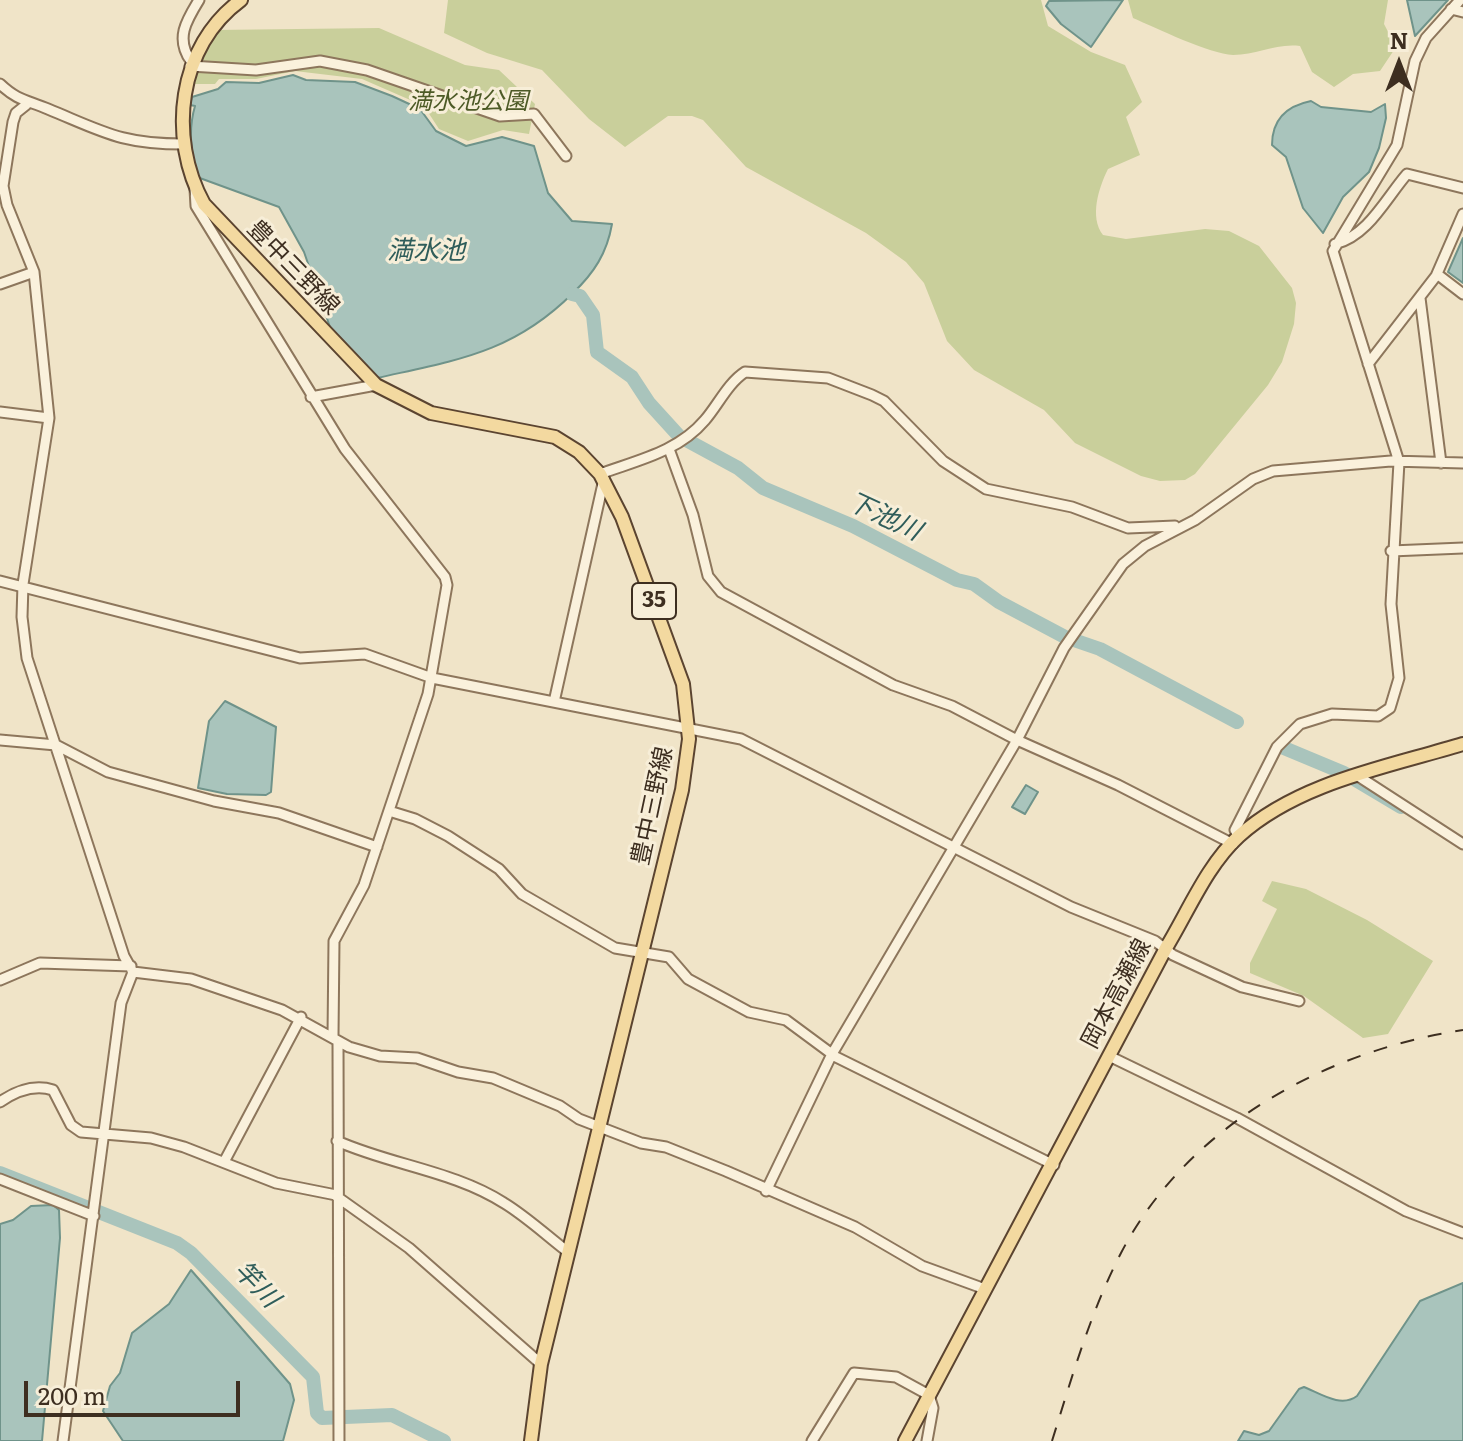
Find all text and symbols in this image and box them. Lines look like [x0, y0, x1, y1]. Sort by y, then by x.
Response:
text: N [1390, 23, 1408, 56]
north arrow [1359, 24, 1439, 104]
park label: 満水池公園 [408, 88, 528, 116]
street label: 豊中三野線 [241, 215, 345, 321]
water label: 満水池 [387, 235, 465, 267]
water label: 下池川 [842, 486, 926, 548]
road number: 35 [632, 583, 676, 619]
street label: 豊中三野線 [626, 744, 680, 868]
street label: 岡本高瀬線 [1076, 934, 1158, 1054]
water label: 竿川 [227, 1255, 285, 1315]
scale bar [28, 1365, 244, 1415]
text: 200 m [38, 1377, 106, 1412]

